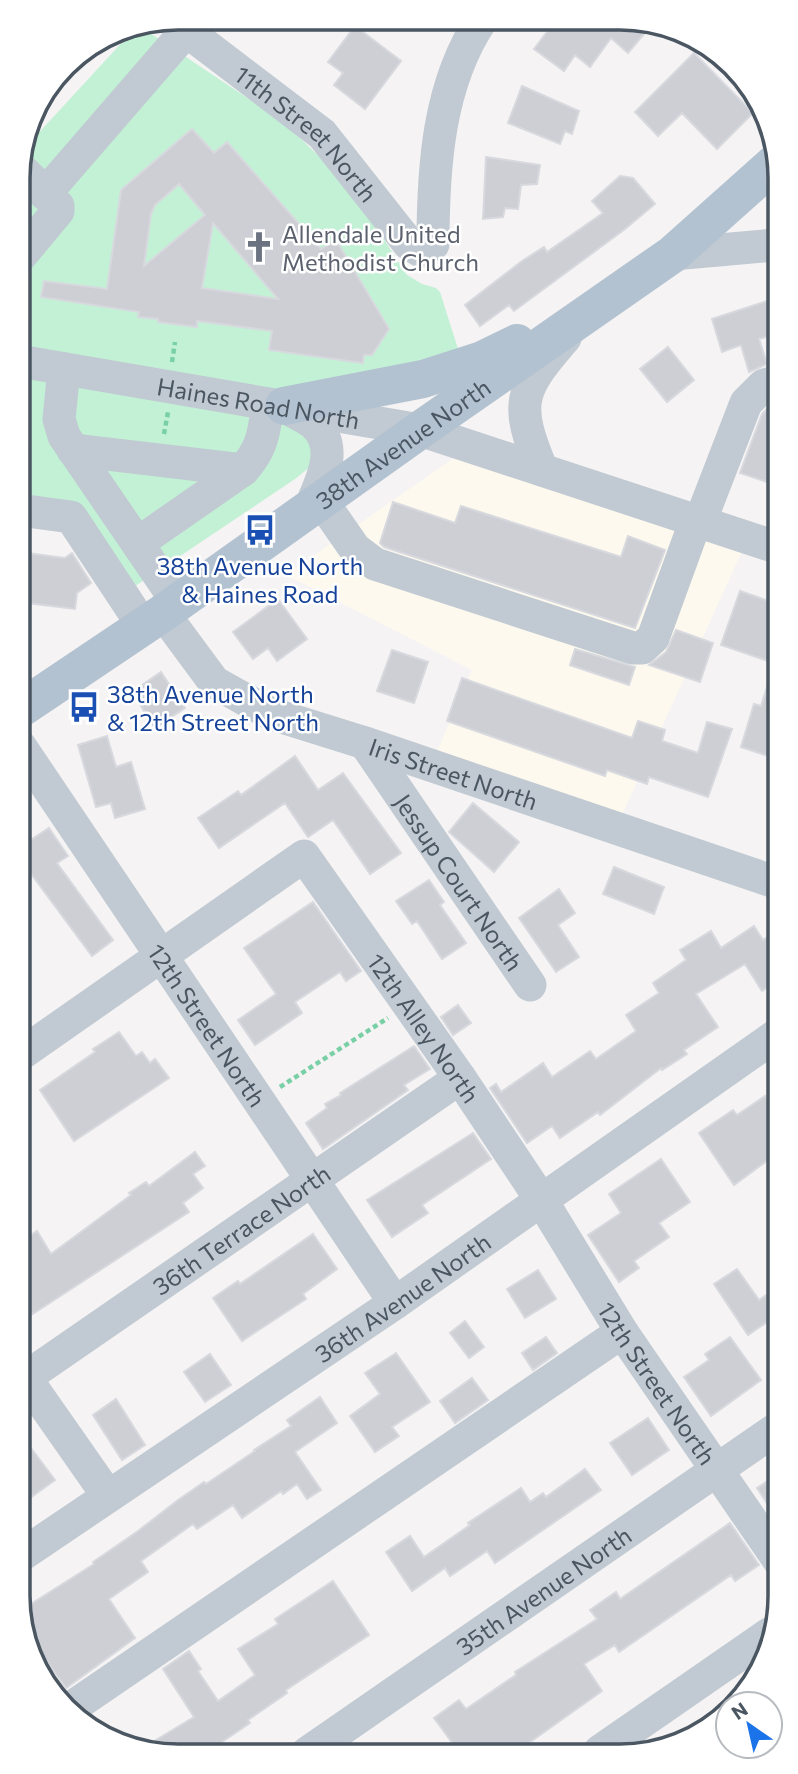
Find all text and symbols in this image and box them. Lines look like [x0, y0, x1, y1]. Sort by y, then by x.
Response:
street label: 11th Street North [229, 59, 384, 207]
place label: Allendale United Methodist Church [282, 219, 479, 276]
church icon: Allendale United Methodist Church [242, 230, 276, 264]
street label: Haines Road North [155, 371, 362, 434]
street label: 38th Avenue North [310, 371, 495, 514]
bus stop icon: 38th Avenue North & Haines Road [243, 513, 277, 547]
place label: 38th Avenue North & Haines Road [157, 551, 363, 608]
place label: 38th Avenue North & 12th Street North [107, 679, 319, 736]
bus stop icon: 38th Avenue North & 12th Street North [67, 690, 101, 724]
street label: Iris Street North [365, 731, 542, 815]
street label: Jessup Court North [389, 788, 530, 976]
street label: 12th Street North [143, 938, 273, 1112]
street label: 12th Alley North [362, 947, 487, 1108]
street label: 36th Terrace North [147, 1158, 335, 1300]
street label: 36th Avenue North [309, 1226, 496, 1368]
street label: 12th Street North [592, 1296, 723, 1470]
street label: 35th Avenue North [450, 1519, 636, 1660]
north arrow [714, 1690, 784, 1760]
text: N [727, 1697, 752, 1724]

